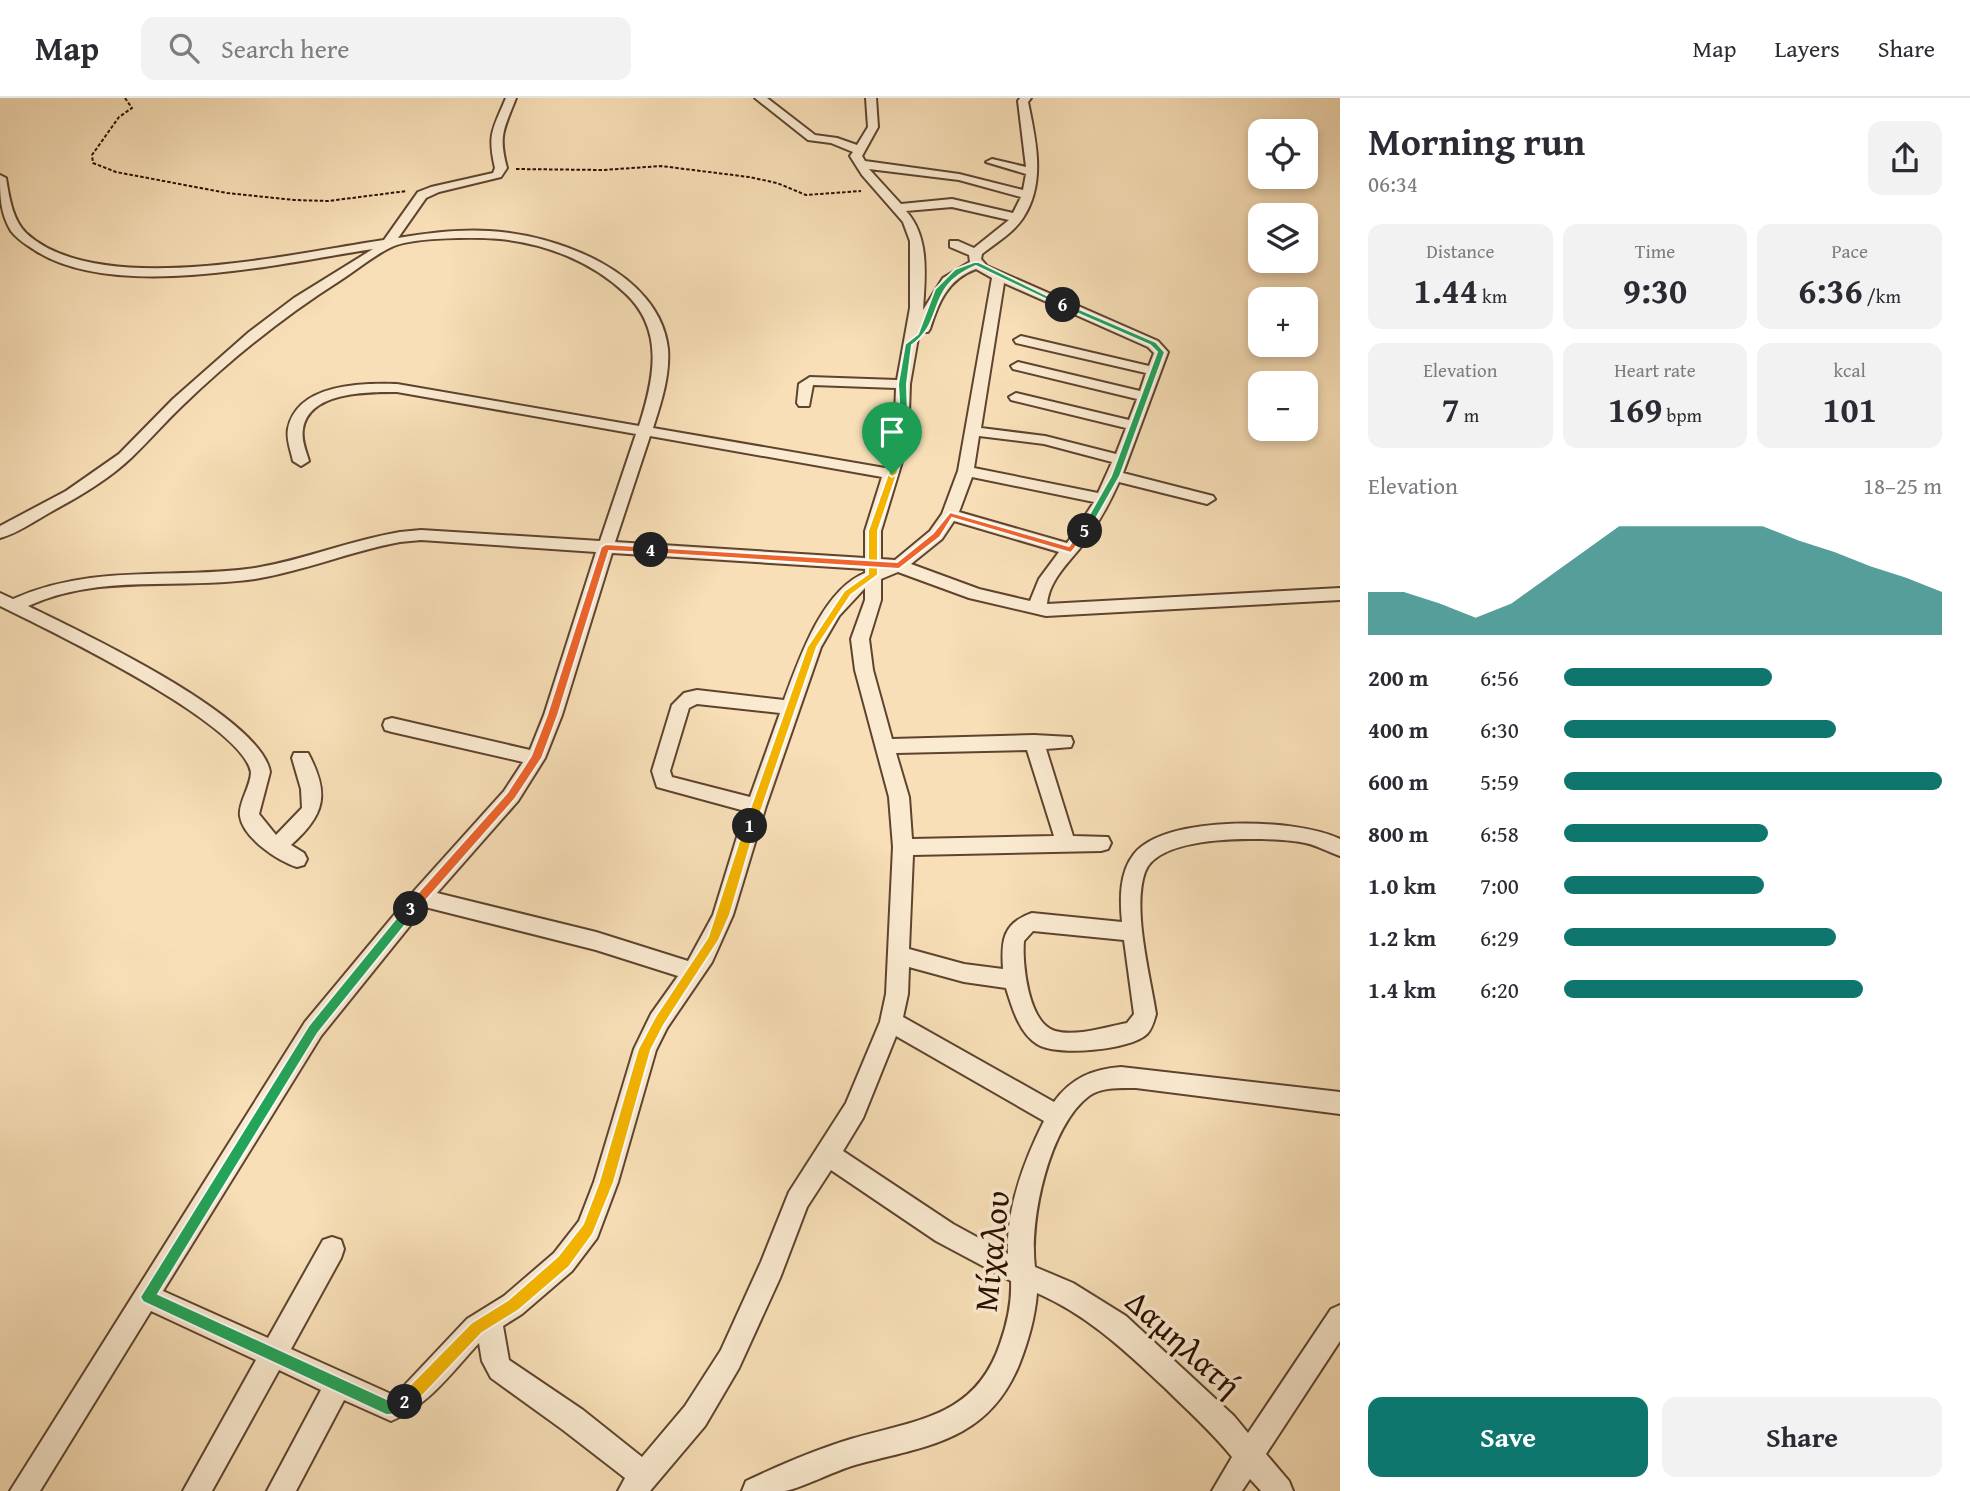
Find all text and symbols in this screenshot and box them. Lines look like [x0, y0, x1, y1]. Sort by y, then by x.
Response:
search box [141, 17, 631, 80]
text: Map [35, 24, 99, 72]
icon: search [165, 29, 203, 67]
text: Search here [221, 29, 349, 68]
text: Map [1693, 31, 1736, 66]
text: Layers [1774, 31, 1840, 66]
text: Share [1878, 31, 1935, 66]
text: Morning run [1368, 113, 1585, 169]
map controls [1248, 119, 1318, 441]
button: locate [1248, 119, 1318, 189]
button: share [1868, 121, 1942, 195]
text: 06:34 [1368, 167, 1418, 200]
button: layers [1248, 203, 1318, 273]
text: Distance [1426, 237, 1494, 265]
text: Time [1635, 237, 1675, 265]
text: Pace [1831, 237, 1868, 265]
text: 1.44 [1414, 265, 1478, 316]
text: 9:30 [1623, 265, 1687, 316]
text: 6:36 [1798, 265, 1863, 316]
text: km [1478, 282, 1507, 310]
text: /km [1863, 282, 1901, 310]
button: + [1248, 287, 1318, 357]
pin: 6 [1046, 288, 1080, 322]
text: 6 [1058, 290, 1067, 318]
text: Elevation [1423, 356, 1498, 384]
text: Heart rate [1614, 356, 1696, 384]
text: kcal [1833, 356, 1866, 384]
button: − [1248, 371, 1318, 441]
text: 7 [1441, 384, 1460, 435]
text: 169 [1608, 384, 1662, 435]
text: 101 [1822, 384, 1877, 435]
text: m [1460, 401, 1479, 429]
text: bpm [1662, 401, 1702, 429]
pin [862, 402, 922, 474]
icon: arrive [873, 413, 911, 451]
text: Elevation [1368, 469, 1458, 502]
text: 18–25 m [1863, 469, 1942, 502]
pin: 5 [1068, 514, 1102, 548]
text: 5 [1080, 516, 1089, 544]
pin: 4 [634, 532, 668, 568]
text: 4 [646, 535, 655, 563]
text: 200 m [1368, 661, 1429, 694]
text: 6:56 [1480, 661, 1519, 694]
text: 400 m [1368, 713, 1429, 746]
text: 6:30 [1480, 713, 1519, 746]
text: 600 m [1368, 765, 1429, 798]
text: 5:59 [1480, 765, 1519, 798]
pin: 1 [732, 808, 768, 844]
text: 1 [745, 811, 754, 839]
text: 800 m [1368, 817, 1429, 850]
text: 6:58 [1480, 817, 1519, 850]
text: 1.0 km [1368, 869, 1436, 902]
text: 7:00 [1480, 869, 1519, 902]
pin: 3 [394, 892, 428, 926]
text: 3 [406, 894, 415, 922]
text: 1.2 km [1368, 921, 1436, 954]
text: 6:29 [1480, 921, 1519, 954]
text: 1.4 km [1368, 973, 1436, 1006]
text: 6:20 [1480, 973, 1519, 1006]
street label: Μίχαλου [961, 1188, 1021, 1314]
street label: Δαμηλατή [1116, 1278, 1252, 1408]
pin: 2 [388, 1384, 422, 1420]
text: 2 [400, 1387, 409, 1415]
button: Save [1368, 1397, 1648, 1477]
button: Share [1662, 1397, 1942, 1477]

